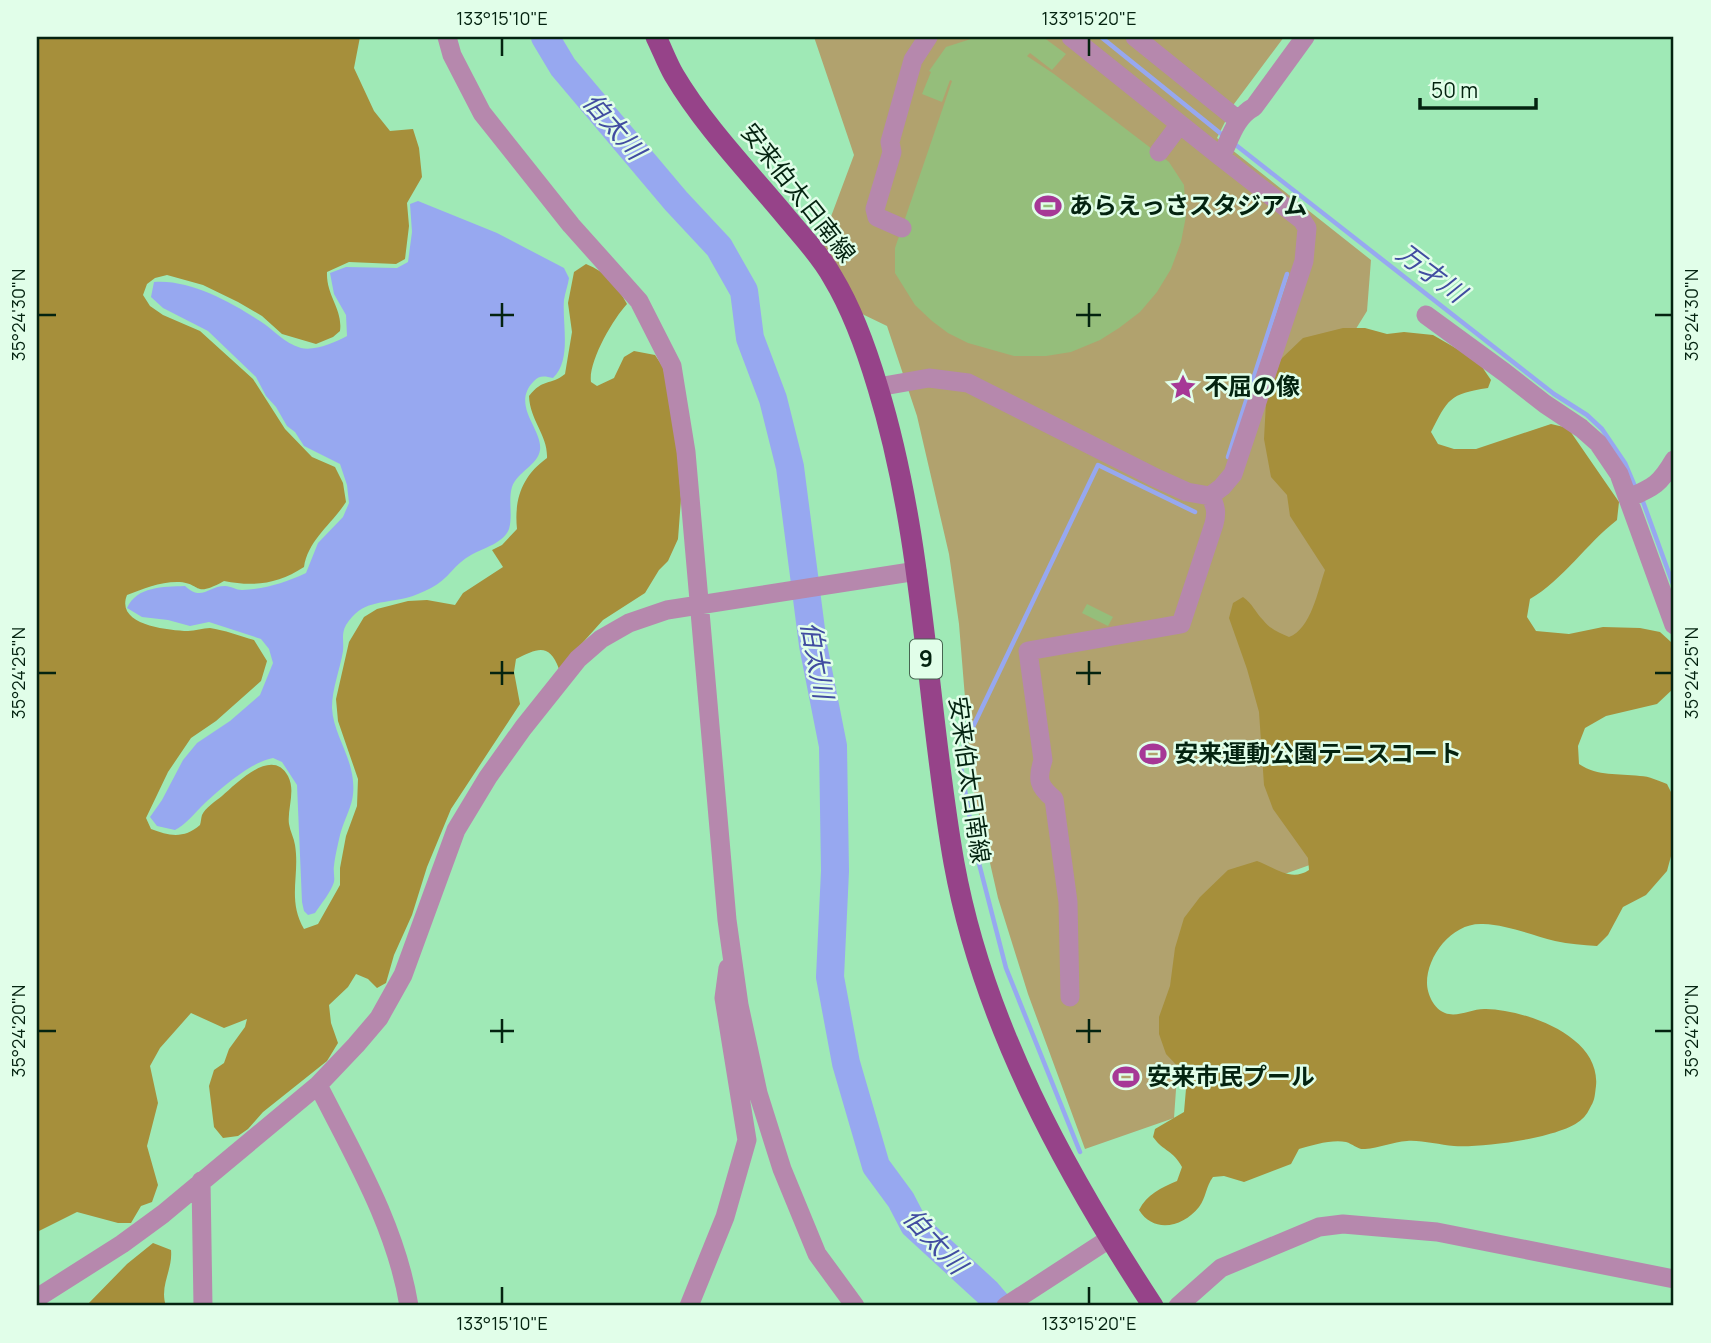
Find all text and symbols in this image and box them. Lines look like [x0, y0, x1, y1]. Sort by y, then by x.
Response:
text: 133°15'10"E [456, 6, 548, 30]
text: 133°15'20"E [1042, 6, 1136, 30]
scale bar [1420, 66, 1536, 110]
text: 50 m [1431, 76, 1478, 104]
water label: 伯太川 [576, 84, 656, 169]
street label: 安来伯太日南線 [734, 116, 864, 268]
place label: あらえっさスタジアム [1069, 188, 1307, 221]
sports icon: あらえっさスタジアム [1033, 191, 1063, 221]
water label: 万才川 [1390, 234, 1476, 312]
text: 35°24'30"N [6, 269, 30, 361]
text: 35°24'30"N [1679, 269, 1703, 361]
place label: 不屈の像 [1204, 369, 1300, 402]
place icon: 不屈の像 [1168, 372, 1198, 402]
water label: 伯太川 [793, 618, 843, 704]
text: 35°24'25"N [6, 627, 30, 719]
text: 35°24'25"N [1679, 627, 1703, 719]
road number: 9 [910, 639, 942, 678]
street label: 安来伯太日南線 [942, 694, 999, 865]
place label: 安来運動公園テニスコート [1174, 736, 1462, 769]
sports icon: 安来運動公園テニスコート [1138, 739, 1168, 769]
text: 35°24'20"N [6, 985, 30, 1077]
text: 35°24'20"N [1679, 985, 1703, 1077]
place label: 安来市民プール [1147, 1059, 1315, 1092]
sports icon: 安来市民プール [1111, 1062, 1141, 1092]
water label: 伯太川 [896, 1200, 978, 1283]
text: 133°15'10"E [456, 1311, 548, 1335]
text: 133°15'20"E [1042, 1311, 1136, 1335]

